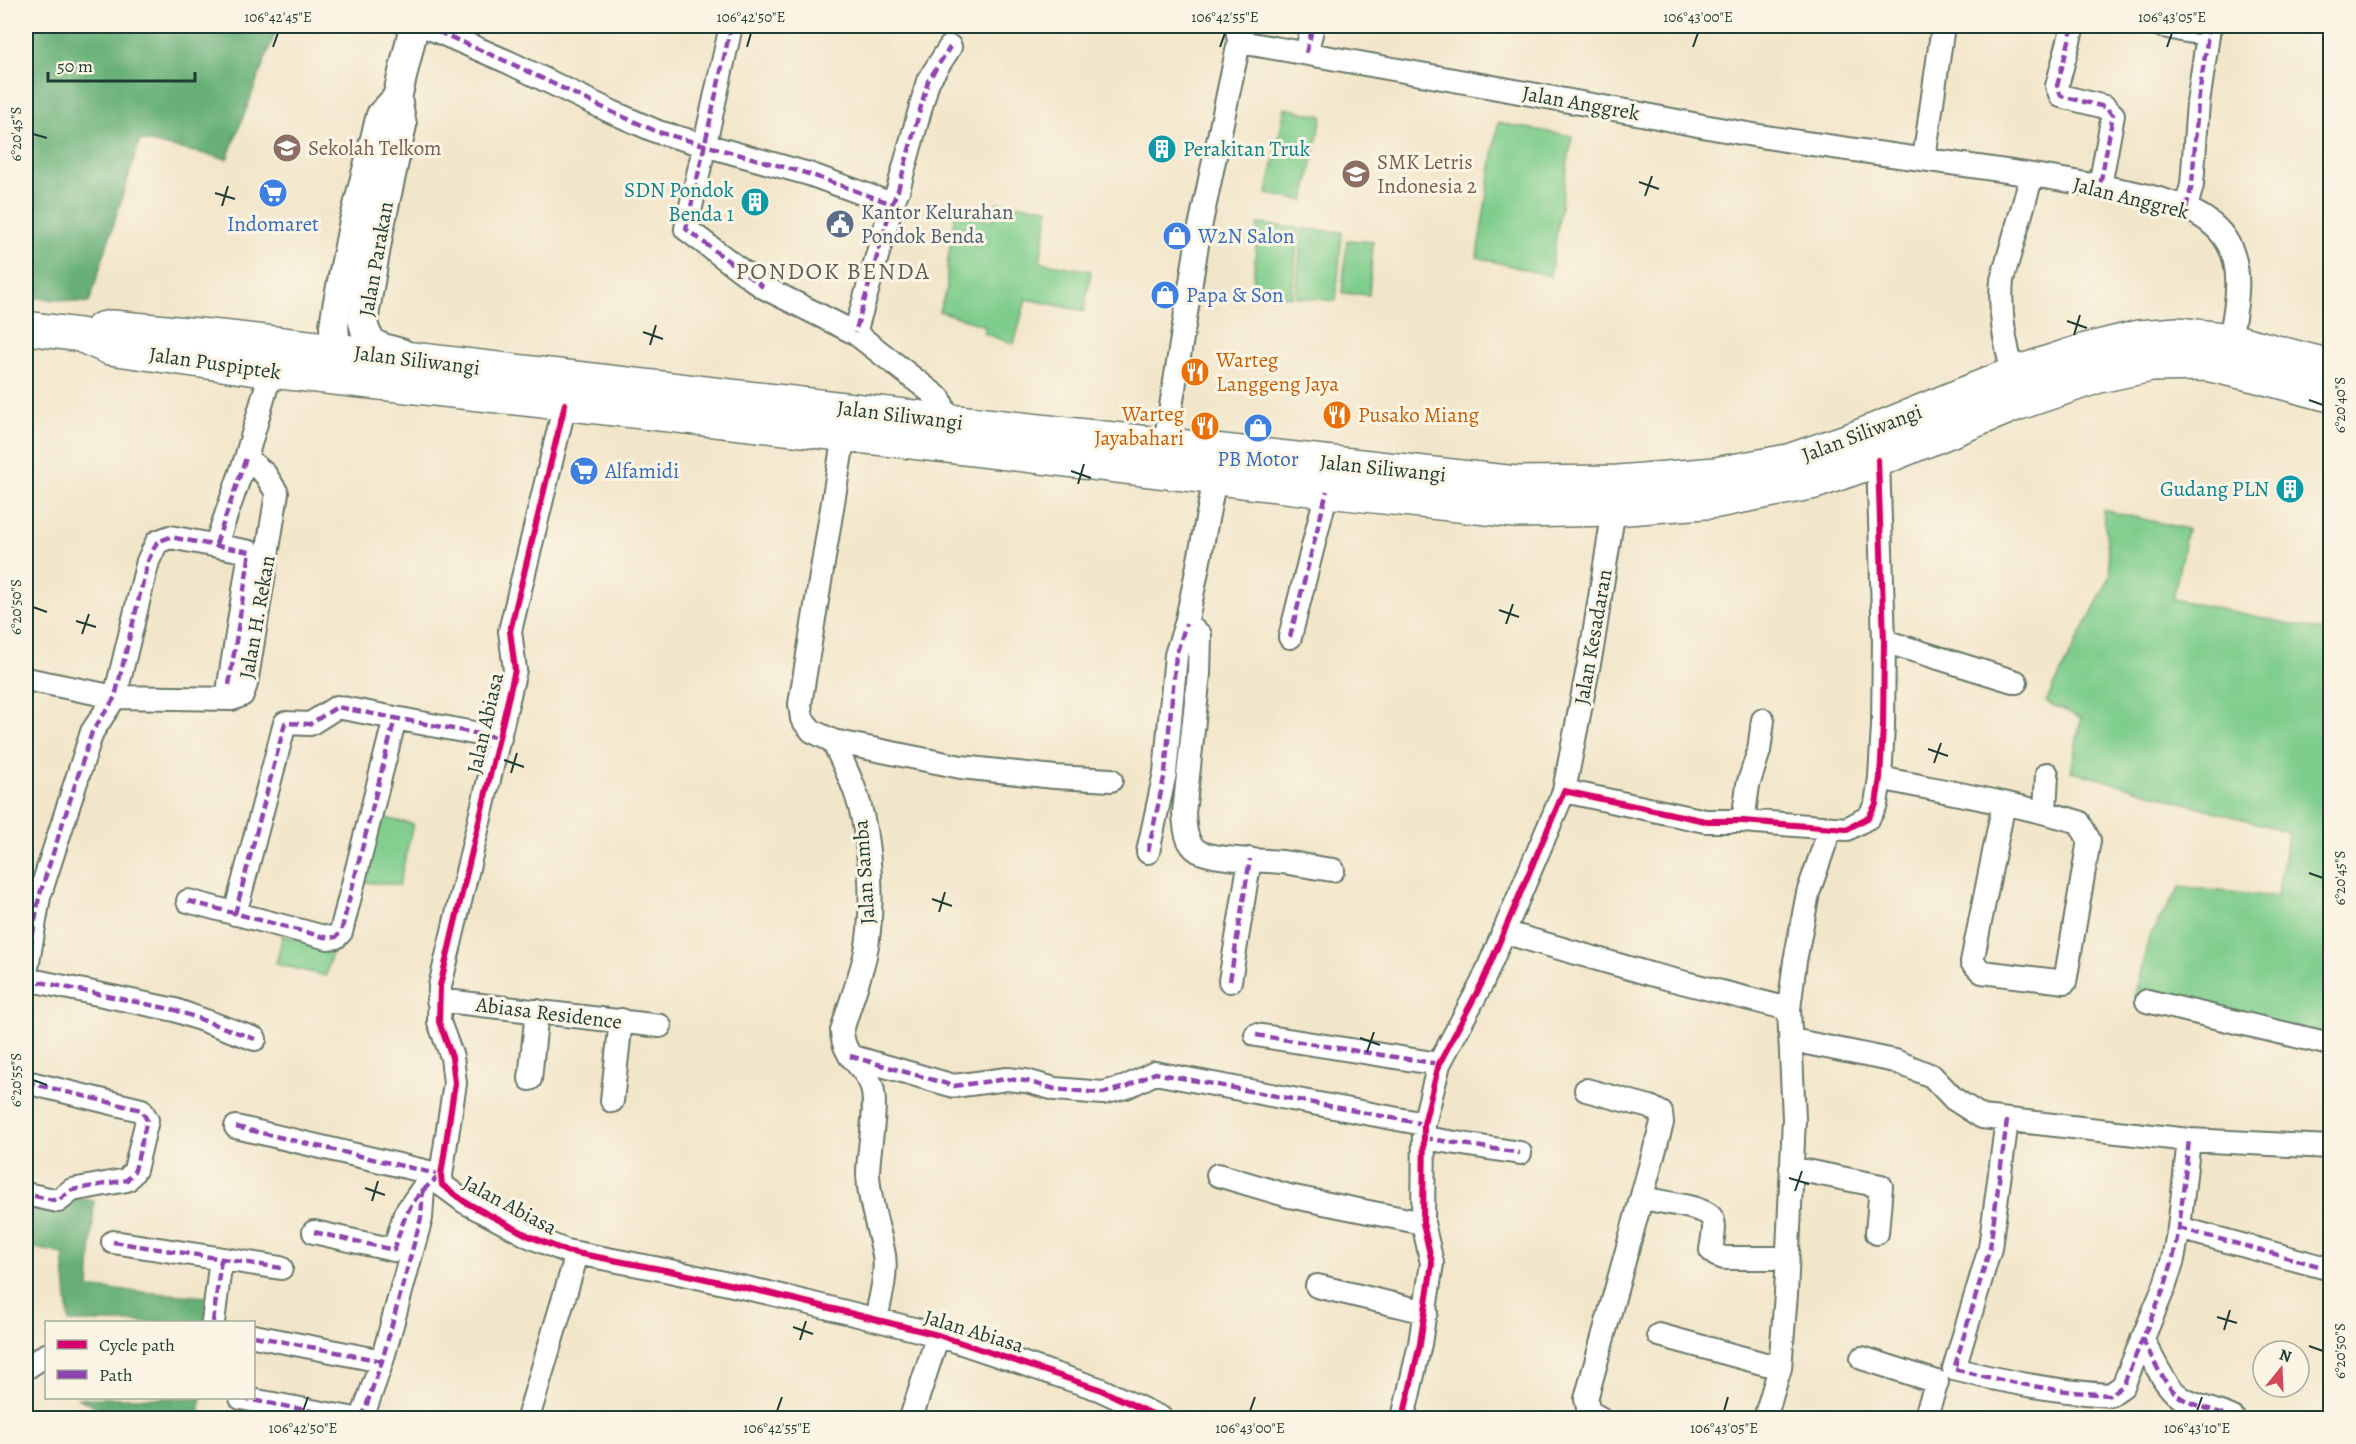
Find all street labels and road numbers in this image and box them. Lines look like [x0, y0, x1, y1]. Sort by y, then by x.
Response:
street label: Jalan Anggrek [1520, 79, 1642, 127]
street label: Jalan Anggrek [2070, 170, 2193, 226]
street label: Jalan Parakan [352, 199, 400, 319]
street label: Jalan Siliwangi [352, 338, 482, 382]
street label: Jalan Puspiptek [147, 340, 283, 386]
street label: Jalan Siliwangi [835, 393, 965, 437]
street label: Jalan Siliwangi [1798, 397, 1926, 469]
street label: Jalan Siliwangi [1319, 447, 1448, 489]
street label: Jalan H. Rekan [232, 553, 282, 681]
street label: Jalan Kesadaran [1567, 567, 1619, 707]
street label: Jalan Abiasa [460, 669, 510, 776]
street label: Jalan Samba [846, 818, 882, 925]
street label: Abiasa Residence [473, 990, 624, 1036]
street label: Jalan Abiasa [458, 1168, 562, 1242]
street label: Jalan Abiasa [921, 1303, 1028, 1360]

